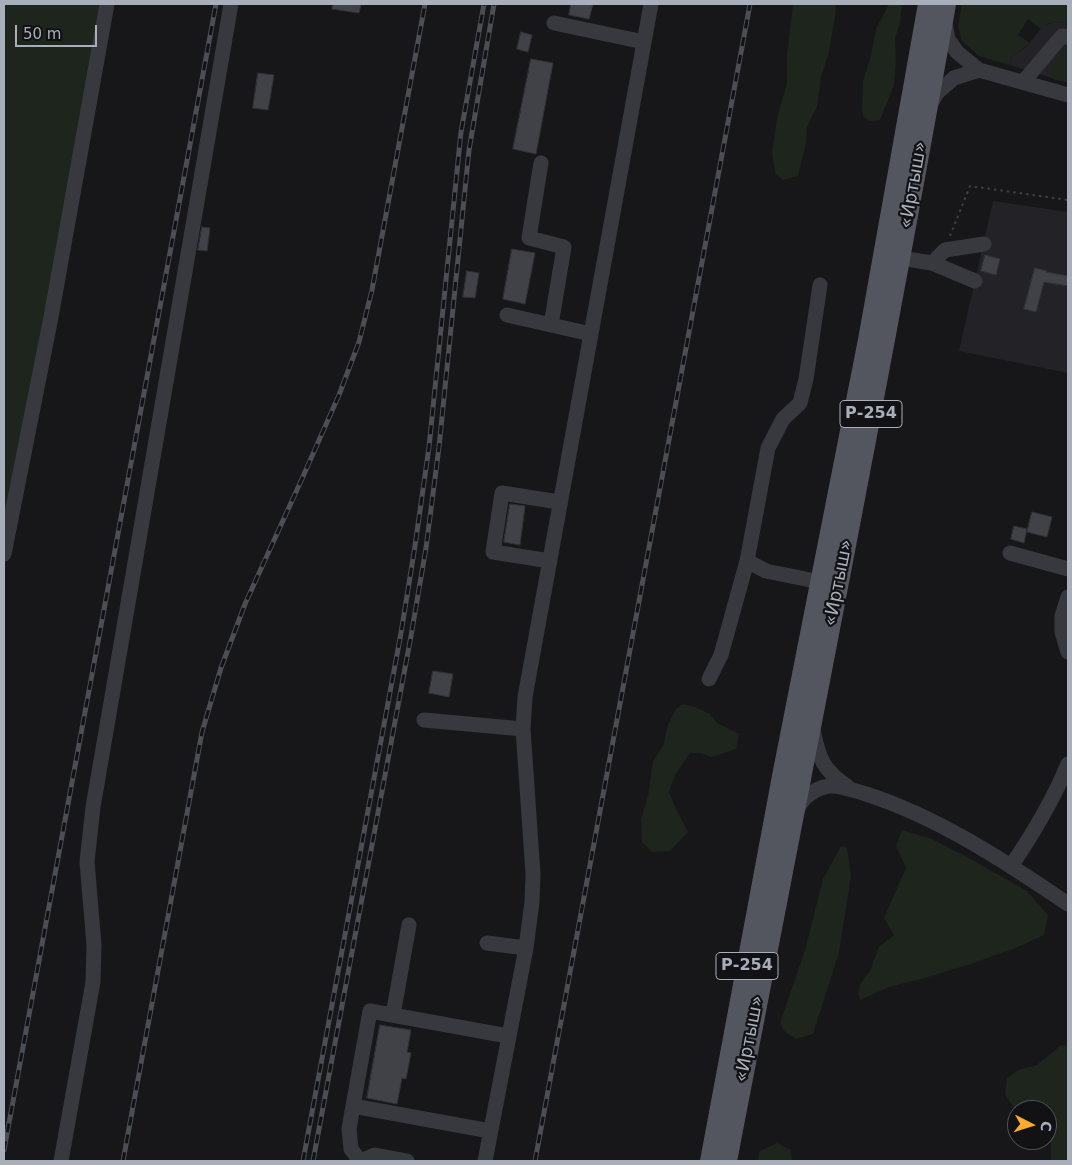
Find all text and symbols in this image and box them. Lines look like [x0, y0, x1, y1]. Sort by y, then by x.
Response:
scale bar [18, 15, 100, 47]
text: 50 m [23, 25, 61, 43]
street label: «Иртыш» [896, 140, 932, 230]
road number: Р-254 [840, 400, 902, 428]
street label: «Иртыш» [820, 538, 858, 628]
road number: Р-254 [716, 952, 778, 979]
street label: «Иртыш» [731, 994, 769, 1084]
north arrow [1007, 1100, 1057, 1150]
text: С [1038, 1120, 1054, 1132]

